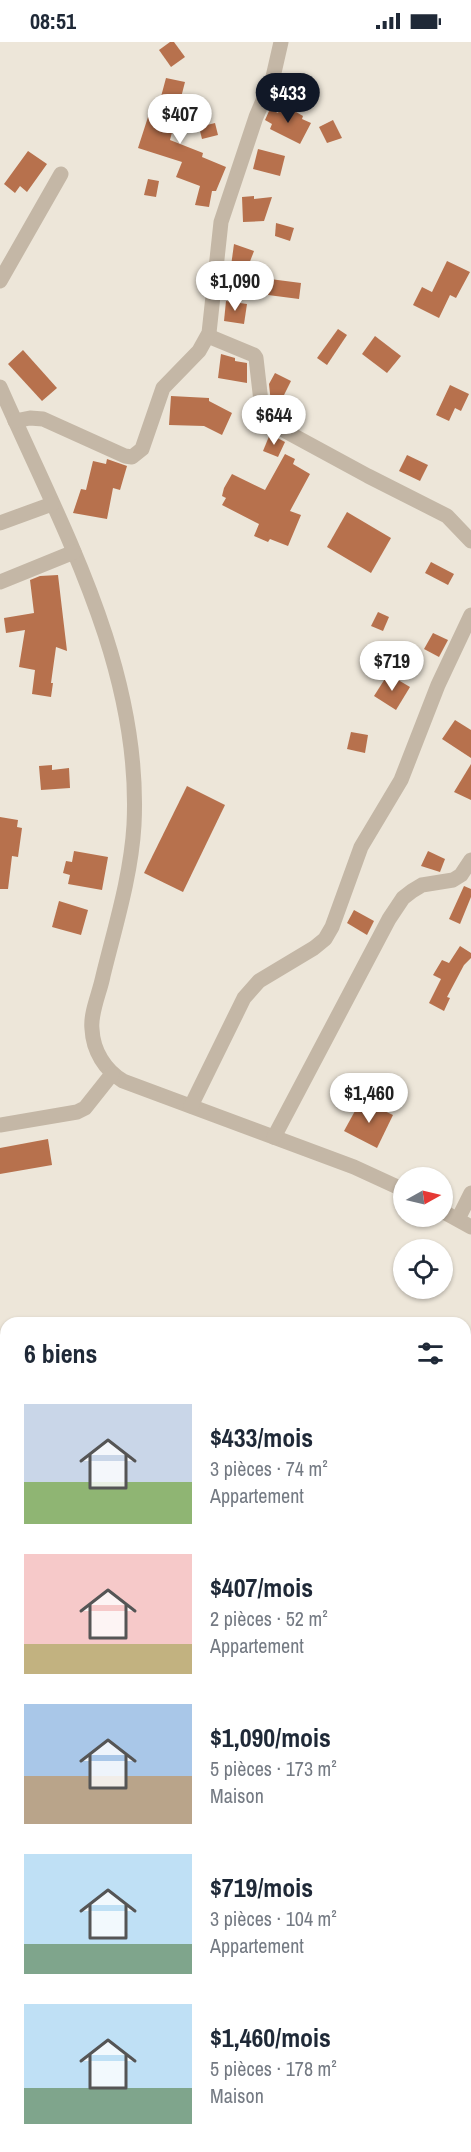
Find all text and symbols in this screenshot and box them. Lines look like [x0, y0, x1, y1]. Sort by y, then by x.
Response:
text: 08:51 [30, 6, 76, 36]
pin: $433 [252, 73, 324, 124]
text: $433 [270, 79, 306, 106]
pin: $407 [144, 94, 216, 145]
text: $407 [162, 100, 198, 127]
pin: $1,090 [186, 261, 284, 312]
text: $1,090 [210, 267, 260, 294]
pin: $644 [238, 395, 310, 446]
text: $644 [256, 401, 292, 428]
pin: $719 [356, 641, 428, 692]
text: $719 [374, 647, 410, 674]
pin: $1,460 [320, 1073, 418, 1124]
text: $1,460 [344, 1079, 394, 1106]
north arrow [393, 1167, 453, 1227]
map controls [393, 1167, 453, 1299]
button: locate [393, 1239, 453, 1299]
text: 6 biens [24, 1336, 97, 1371]
icon: filters [414, 1337, 447, 1370]
text: $433/mois [210, 1420, 313, 1455]
icon: home [72, 1428, 144, 1500]
text: 3 pièces · 74 m² [210, 1455, 328, 1482]
text: Appartement [210, 1482, 304, 1509]
text: $407/mois [210, 1570, 313, 1605]
icon: home [72, 1578, 144, 1650]
text: 2 pièces · 52 m² [210, 1605, 328, 1632]
text: Appartement [210, 1632, 304, 1659]
text: $1,090/mois [210, 1720, 331, 1755]
icon: home [72, 1728, 144, 1800]
text: 5 pièces · 173 m² [210, 1755, 337, 1782]
text: Maison [210, 1782, 264, 1809]
text: $719/mois [210, 1870, 313, 1905]
icon: home [72, 1878, 144, 1950]
text: 3 pièces · 104 m² [210, 1905, 337, 1932]
text: Appartement [210, 1932, 304, 1959]
text: $1,460/mois [210, 2020, 331, 2055]
icon: home [72, 2028, 144, 2100]
text: 5 pièces · 178 m² [210, 2055, 337, 2082]
text: Maison [210, 2082, 264, 2109]

